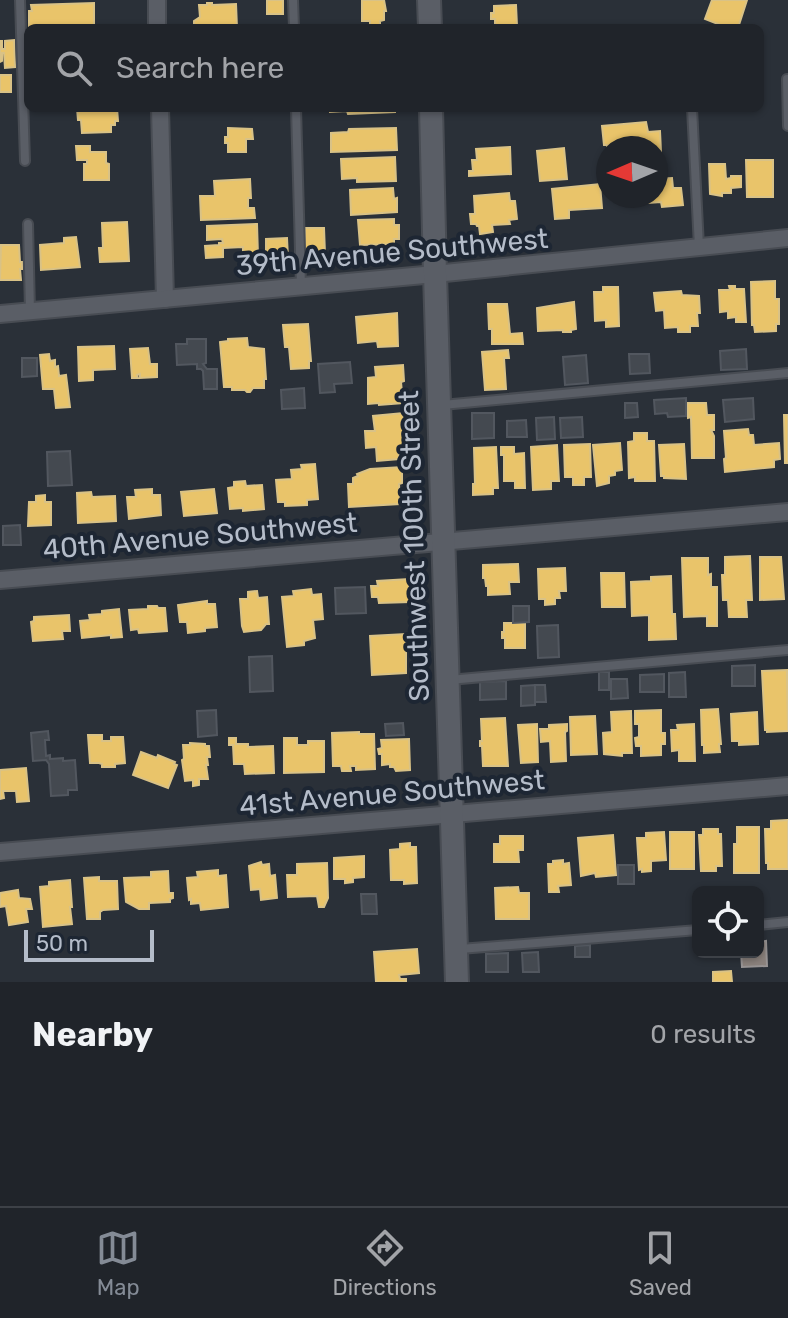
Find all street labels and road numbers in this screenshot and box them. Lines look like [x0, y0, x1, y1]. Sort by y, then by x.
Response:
street label: 39th Avenue Southwest [234, 222, 550, 282]
street label: Southwest 100th Street [392, 390, 436, 702]
street label: 40th Avenue Southwest [41, 506, 359, 566]
street label: 41st Avenue Southwest [238, 763, 546, 823]

